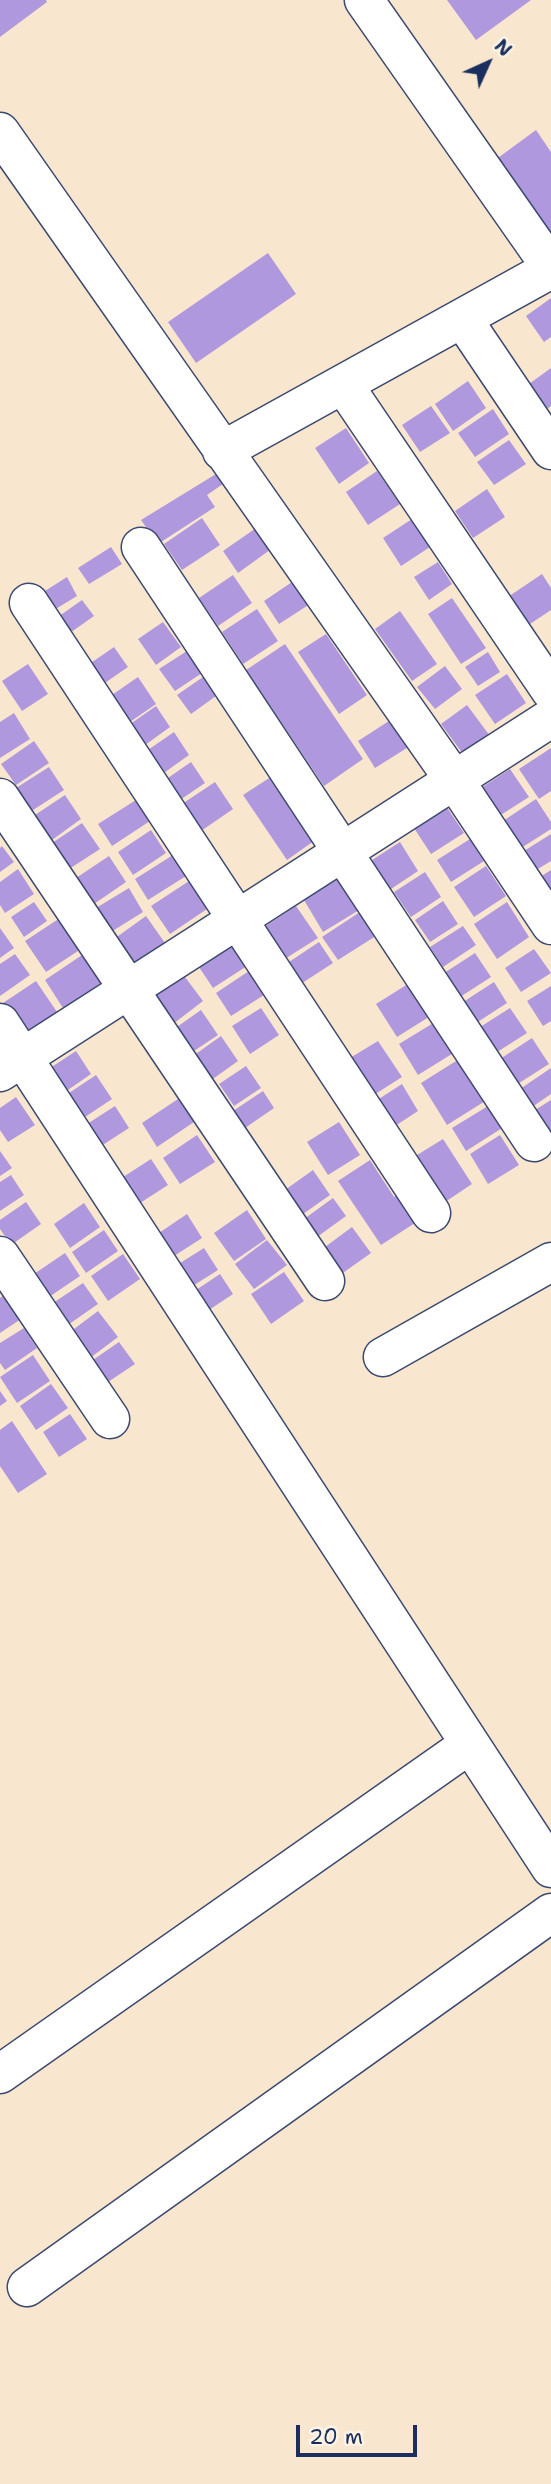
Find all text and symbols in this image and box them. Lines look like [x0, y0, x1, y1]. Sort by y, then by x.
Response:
north arrow [453, 28, 523, 98]
text: N [489, 34, 517, 62]
scale bar [299, 2410, 420, 2454]
text: 20 m [309, 2423, 363, 2451]

